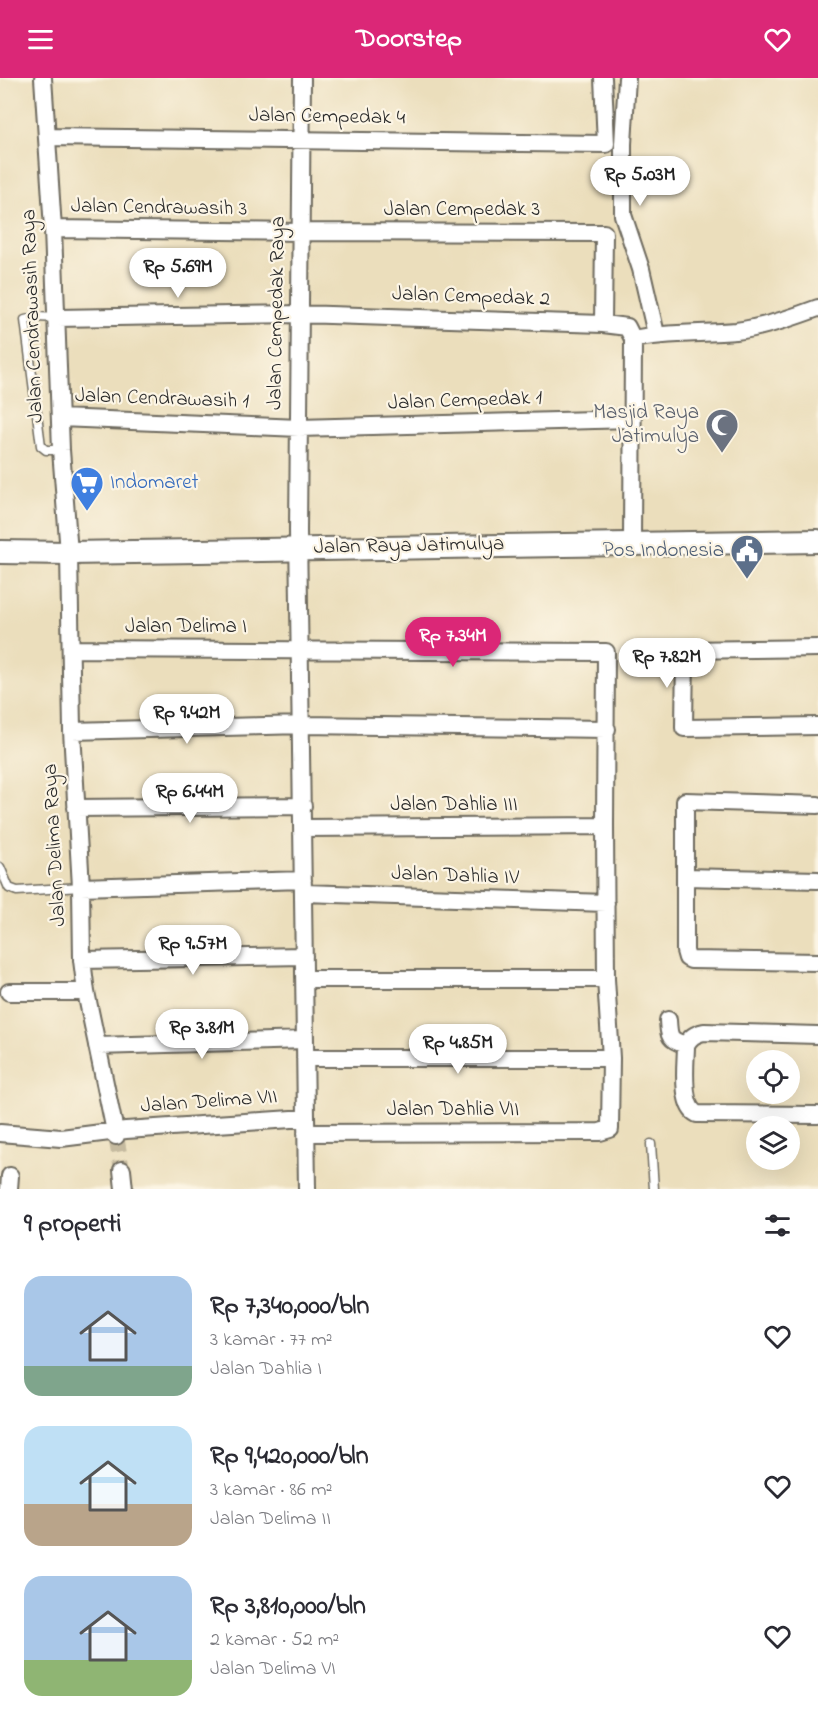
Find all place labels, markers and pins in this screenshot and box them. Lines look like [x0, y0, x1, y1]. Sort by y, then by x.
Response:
pin: Rp 5.03M [578, 156, 702, 207]
pin: Rp 5.69M [116, 248, 240, 299]
place label: Masjid Raya Jatimulya [593, 398, 699, 454]
mosque icon: Masjid Raya Jatimulya [704, 407, 740, 454]
supermarket icon: Indomaret [69, 465, 105, 512]
place label: Indomaret [110, 468, 199, 498]
public building icon: Pos Indonesia [729, 533, 765, 580]
place label: Pos Indonesia [603, 536, 724, 566]
pin: Rp 7.34M [391, 617, 515, 668]
pin: Rp 7.82M [605, 638, 729, 689]
pin: Rp 9.42M [125, 694, 249, 745]
pin: Rp 6.44M [128, 773, 252, 824]
pin: Rp 9.57M [131, 925, 255, 976]
pin: Rp 3.81M [140, 1009, 264, 1060]
pin: Rp 4.85M [396, 1024, 520, 1075]

